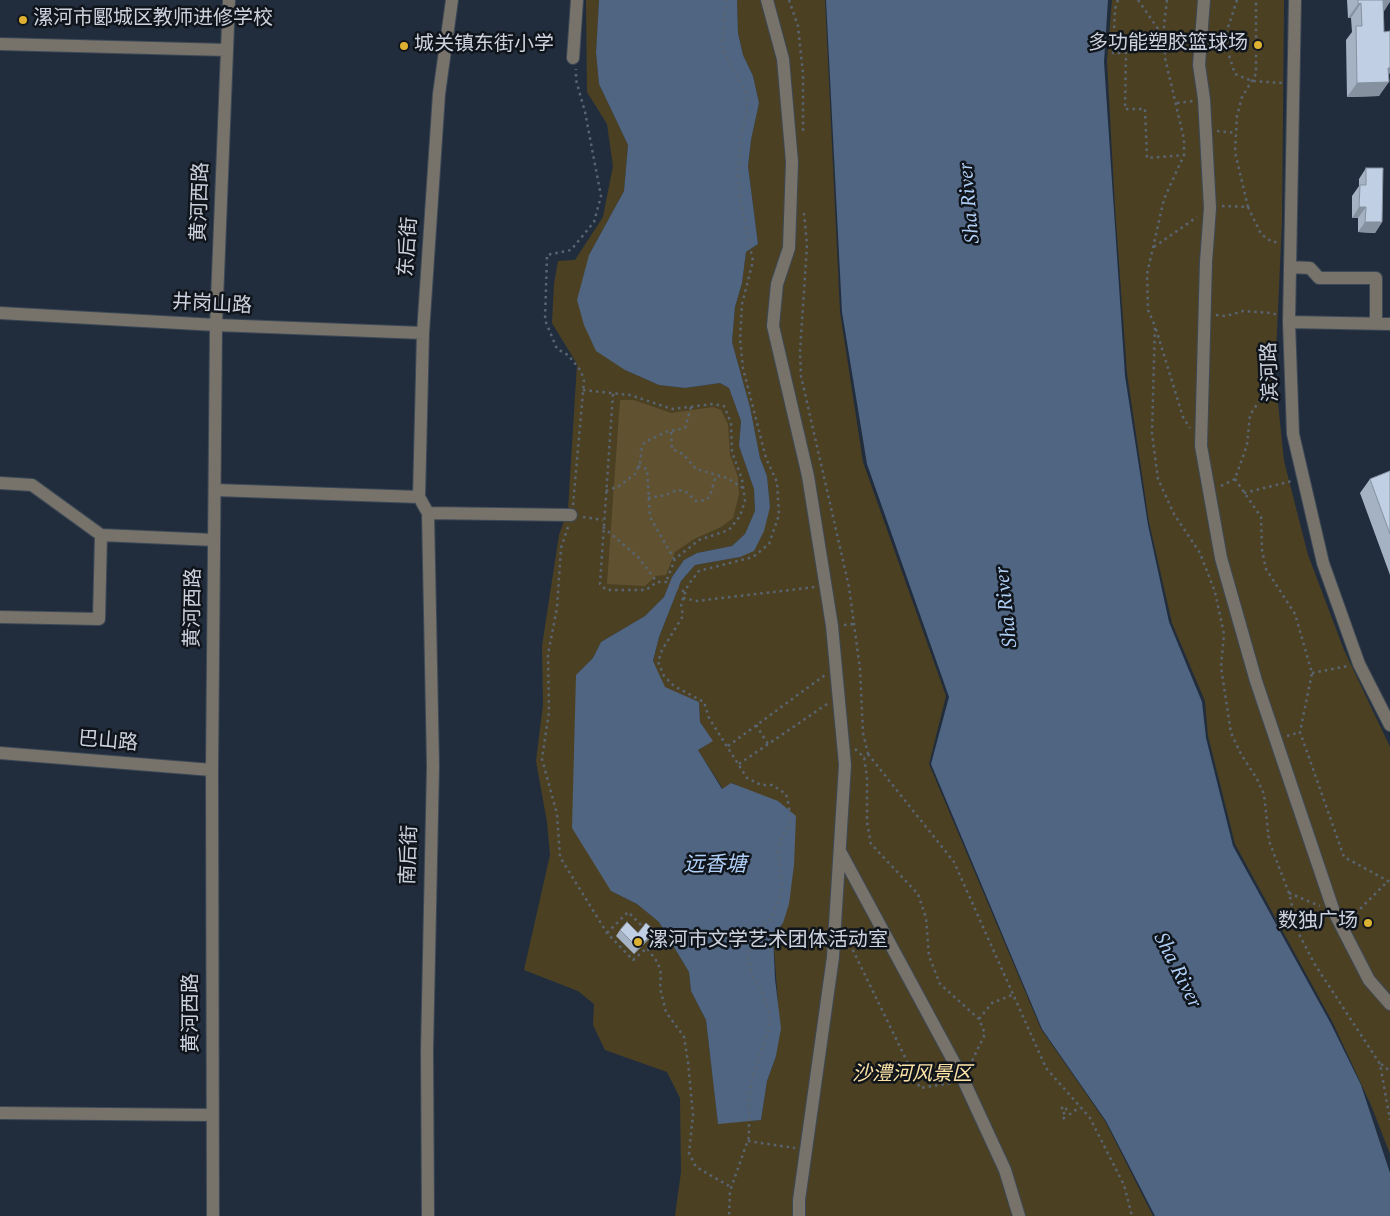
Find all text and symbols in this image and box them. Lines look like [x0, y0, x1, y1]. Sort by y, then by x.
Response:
place label: 漯河市郾城区教师进修学校 [33, 8, 273, 32]
marker: 漯河市郾城区教师进修学校 [17, 14, 29, 26]
place label: 多功能塑胶篮球场 [1088, 33, 1248, 57]
place label: 城关镇东街小学 [414, 34, 554, 58]
marker: 多功能塑胶篮球场 [1252, 39, 1264, 51]
marker: 城关镇东街小学 [398, 40, 410, 52]
water label: Sha River [955, 161, 987, 245]
street label: 黄河西路 [189, 162, 215, 242]
street label: 东后街 [396, 216, 424, 278]
street label: 井岗山路 [171, 292, 253, 320]
street label: 滨河路 [1259, 342, 1285, 402]
water label: Sha River [991, 565, 1025, 649]
street label: 黄河西路 [182, 568, 208, 648]
street label: 巴山路 [77, 728, 139, 758]
street label: 南后街 [398, 825, 424, 885]
water label: 远香塘 [684, 854, 746, 880]
place label: 数独广场 [1278, 911, 1358, 935]
marker: 数独广场 [1362, 917, 1374, 929]
water label: Sha River [1146, 929, 1206, 1013]
place label: 漯河市文学艺术团体活动室 [648, 930, 888, 954]
marker: 漯河市文学艺术团体活动室 [632, 936, 644, 948]
street label: 黄河西路 [181, 973, 205, 1053]
park label: 沙澧河风景区 [852, 1064, 972, 1088]

